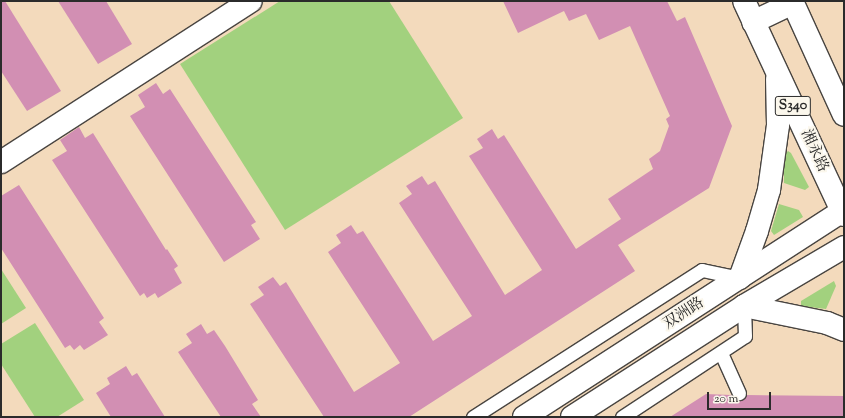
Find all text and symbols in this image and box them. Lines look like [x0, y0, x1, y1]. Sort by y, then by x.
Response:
road number: S340 [774, 94, 812, 118]
street label: 湘永路 [796, 127, 832, 175]
street label: 双洲路 [660, 294, 708, 334]
scale bar [709, 384, 773, 410]
text: 20 m [714, 390, 738, 408]

